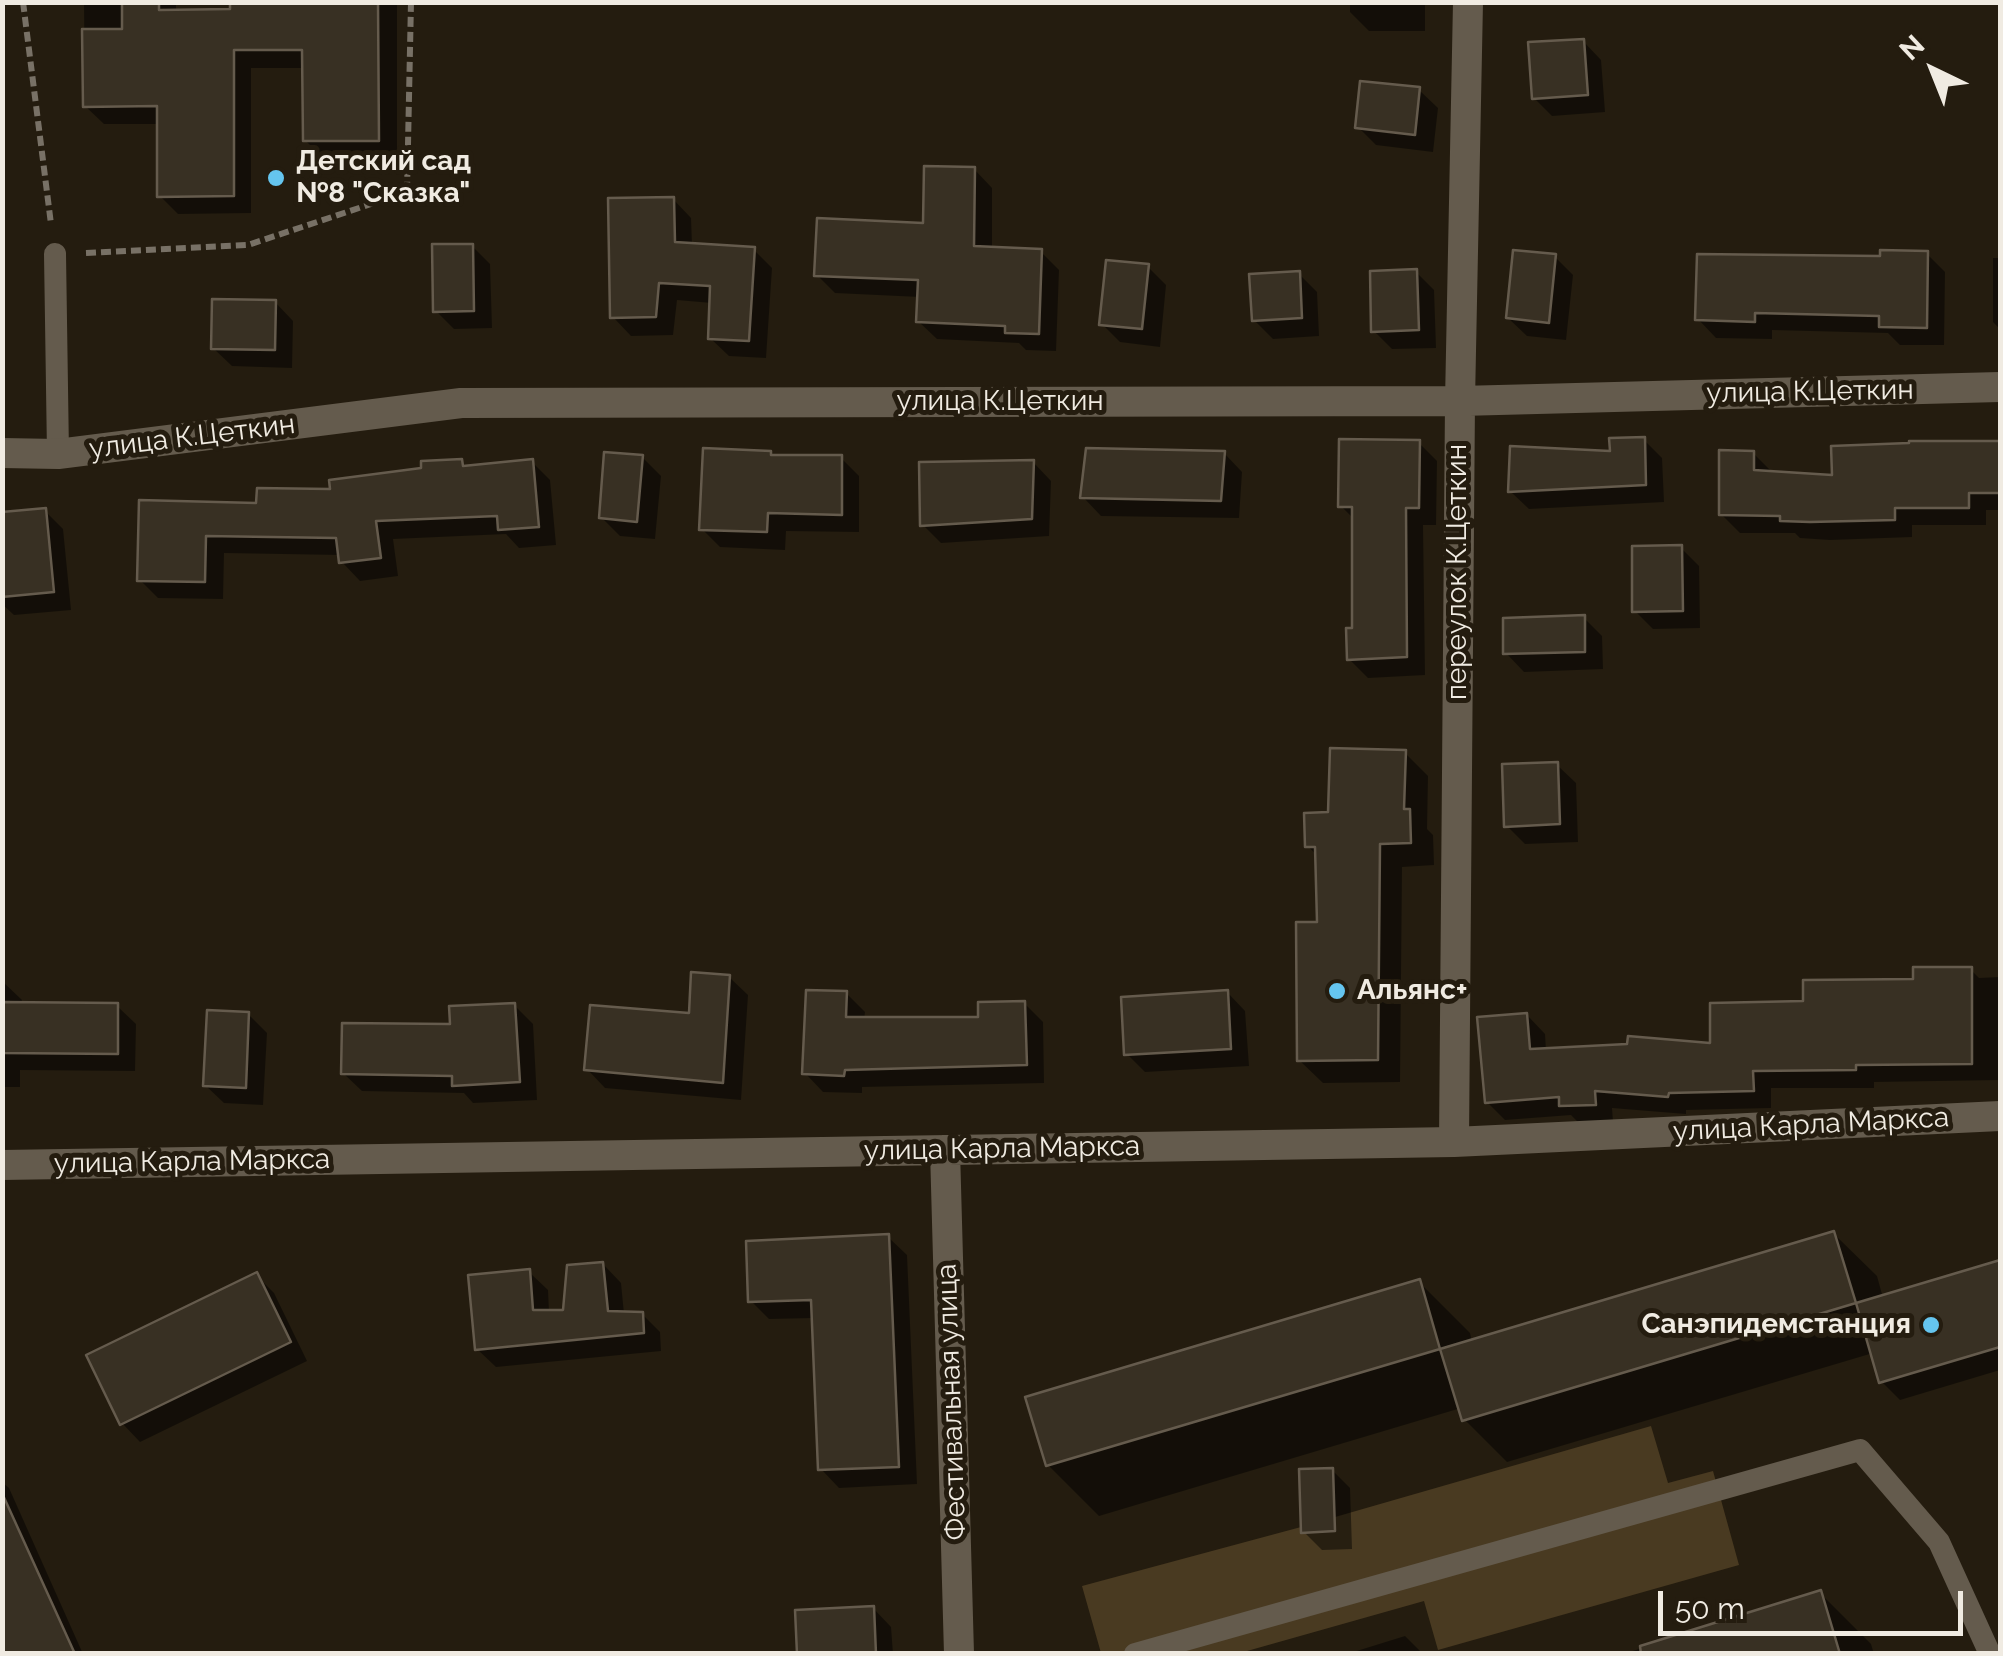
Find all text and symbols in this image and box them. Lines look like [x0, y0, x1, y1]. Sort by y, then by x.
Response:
north arrow [1883, 20, 1983, 120]
text: N [1893, 28, 1931, 67]
place label: Детский сад №8 "Сказка" [296, 145, 471, 211]
marker: Детский сад №8 "Сказка" [265, 167, 287, 189]
street label: улица К.Цеткин [1706, 373, 1914, 411]
street label: улица К.Цеткин [896, 385, 1104, 419]
street label: улица К.Цеткин [87, 408, 297, 466]
street label: переулок К.Цеткин [1441, 444, 1475, 700]
place label: Альянс+ [1357, 974, 1468, 1008]
marker: Альянс+ [1326, 980, 1348, 1002]
street label: улица Карла Маркса [1672, 1101, 1950, 1149]
street label: улица Карла Маркса [864, 1130, 1140, 1168]
street label: улица Карла Маркса [54, 1143, 330, 1181]
street label: Фестивальная улица [930, 1263, 974, 1541]
place label: Санэпидемстанция [1641, 1308, 1911, 1342]
marker: Санэпидемстанция [1920, 1314, 1942, 1336]
scale bar [1663, 1571, 1968, 1633]
text: 50 m [1675, 1591, 1745, 1626]

